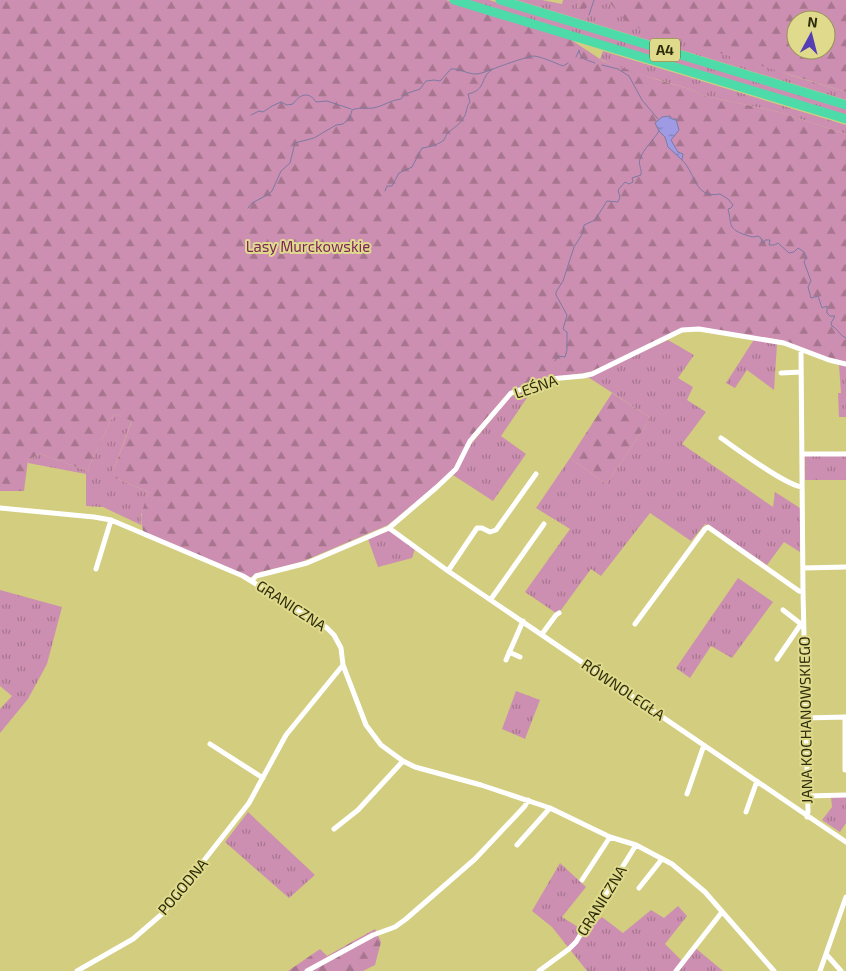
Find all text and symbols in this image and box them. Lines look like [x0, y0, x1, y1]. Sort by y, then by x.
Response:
north arrow [786, 10, 836, 60]
text: N [807, 13, 819, 31]
road number: A4 [650, 38, 680, 62]
park label: Lasy Murckowskie [246, 237, 370, 255]
street label: LEŚNA [512, 370, 560, 402]
street label: GRANICZNA [253, 576, 330, 635]
street label: JANA KOCHANOWSKIEGO [795, 636, 815, 804]
street label: RÓWNOLEGŁA [578, 655, 669, 724]
street label: POGODNA [153, 854, 211, 918]
street label: GRANICZNA [572, 861, 630, 939]

